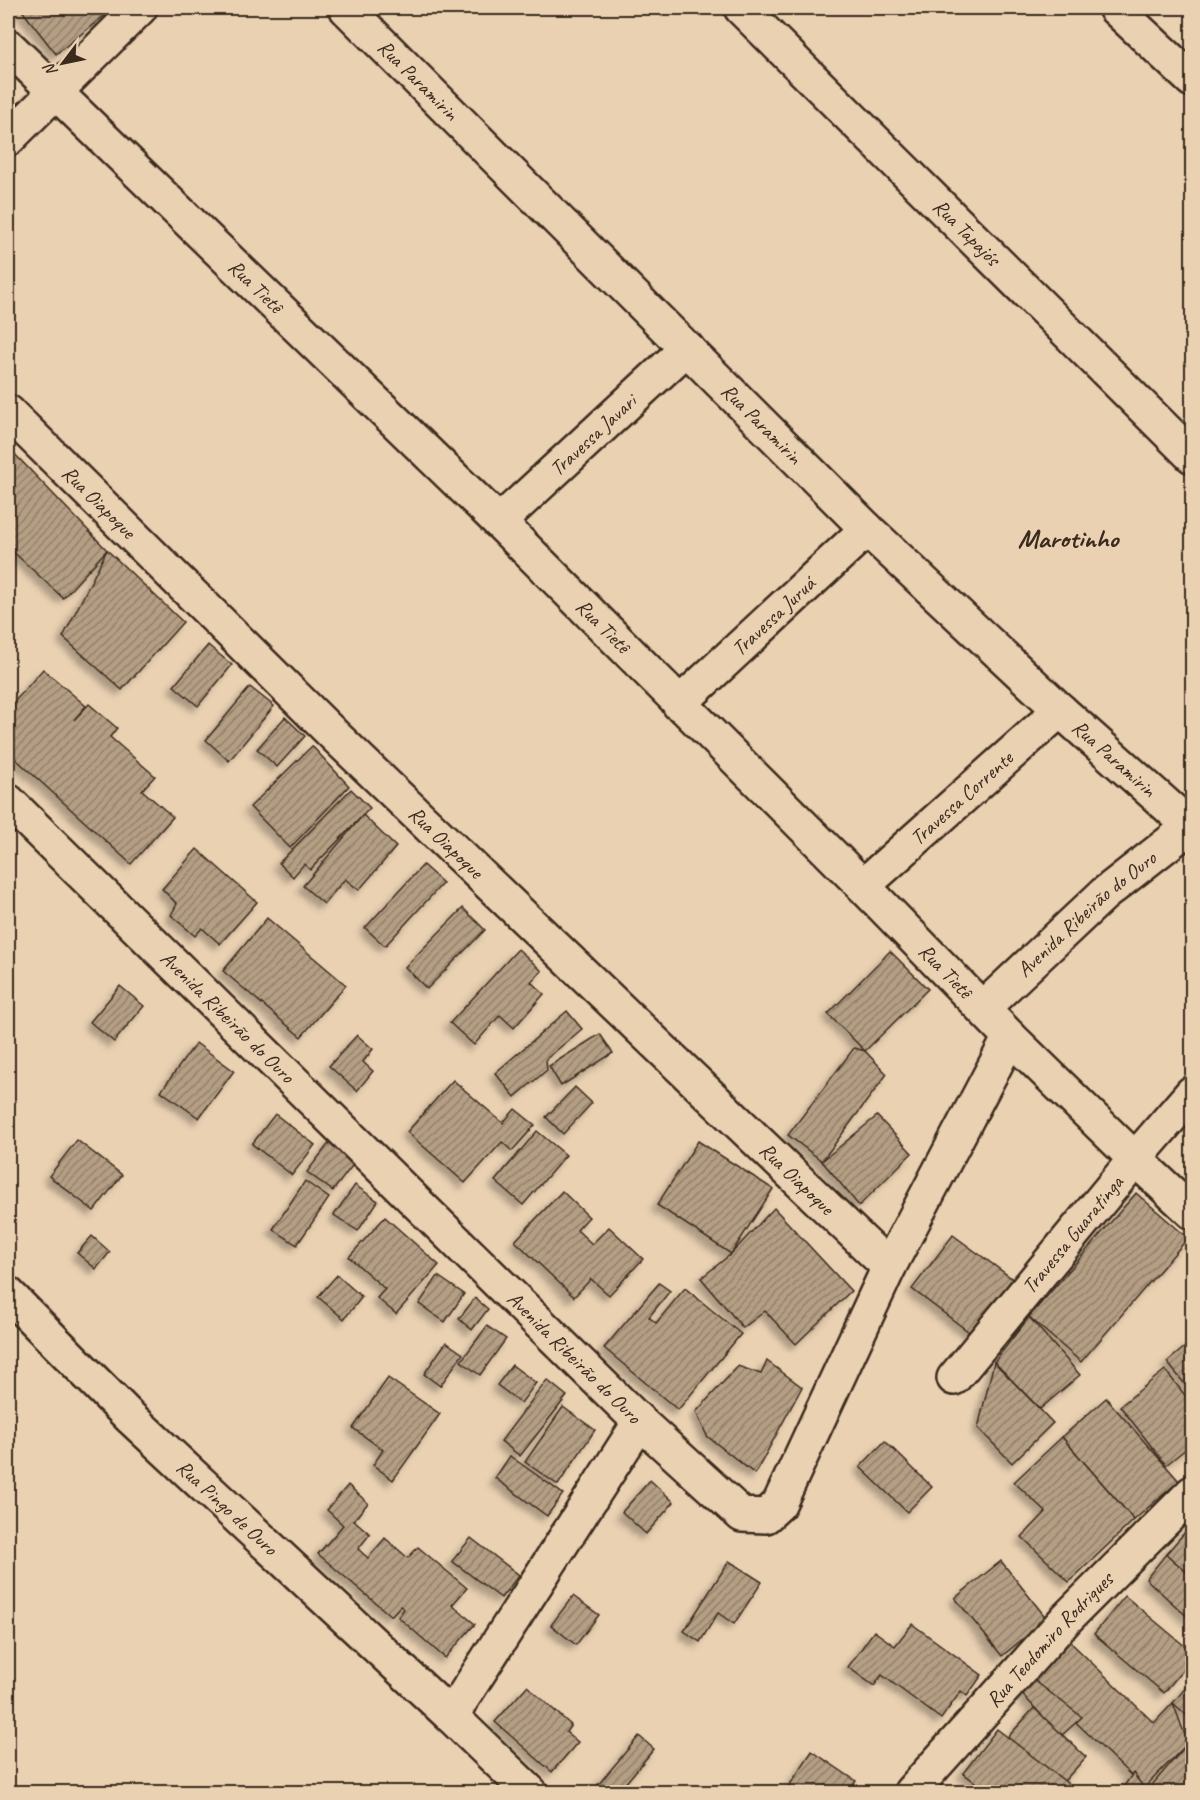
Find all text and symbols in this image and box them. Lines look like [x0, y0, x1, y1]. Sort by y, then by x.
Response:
north arrow [33, 33, 93, 93]
street label: Rua Paramirin [372, 34, 464, 126]
text: N [38, 58, 62, 80]
street label: Rua Tapajós [928, 193, 1007, 272]
street label: Rua Tietê [223, 254, 290, 320]
street label: Rua Paramirin [716, 378, 808, 470]
street label: Travessa Javari [544, 387, 644, 482]
street label: Rua Oiapoque [57, 460, 143, 546]
district label: Marotinho [1018, 521, 1120, 555]
street label: Travessa Juruá [726, 570, 822, 661]
street label: Rua Tietê [570, 593, 637, 660]
street label: Rua Paramirin [1067, 714, 1162, 803]
street label: Travessa Corrente [905, 745, 1019, 851]
street label: Rua Oiapoque [403, 801, 490, 886]
street label: Avenida Ribeirão do Ouro [1011, 844, 1163, 982]
street label: Rua Tietê [913, 938, 979, 1005]
street label: Avenida Ribeirão do Ouro [155, 945, 301, 1090]
street label: Rua Oiapoque [754, 1137, 841, 1222]
street label: Travessa Guaratinga [1016, 1169, 1130, 1299]
street label: Avenida Ribeirão do Ouro [502, 1286, 648, 1430]
street label: Rua Pingo de Ouro [171, 1454, 284, 1562]
street label: Rua Teodomiro Rodrigues [980, 1565, 1120, 1712]

